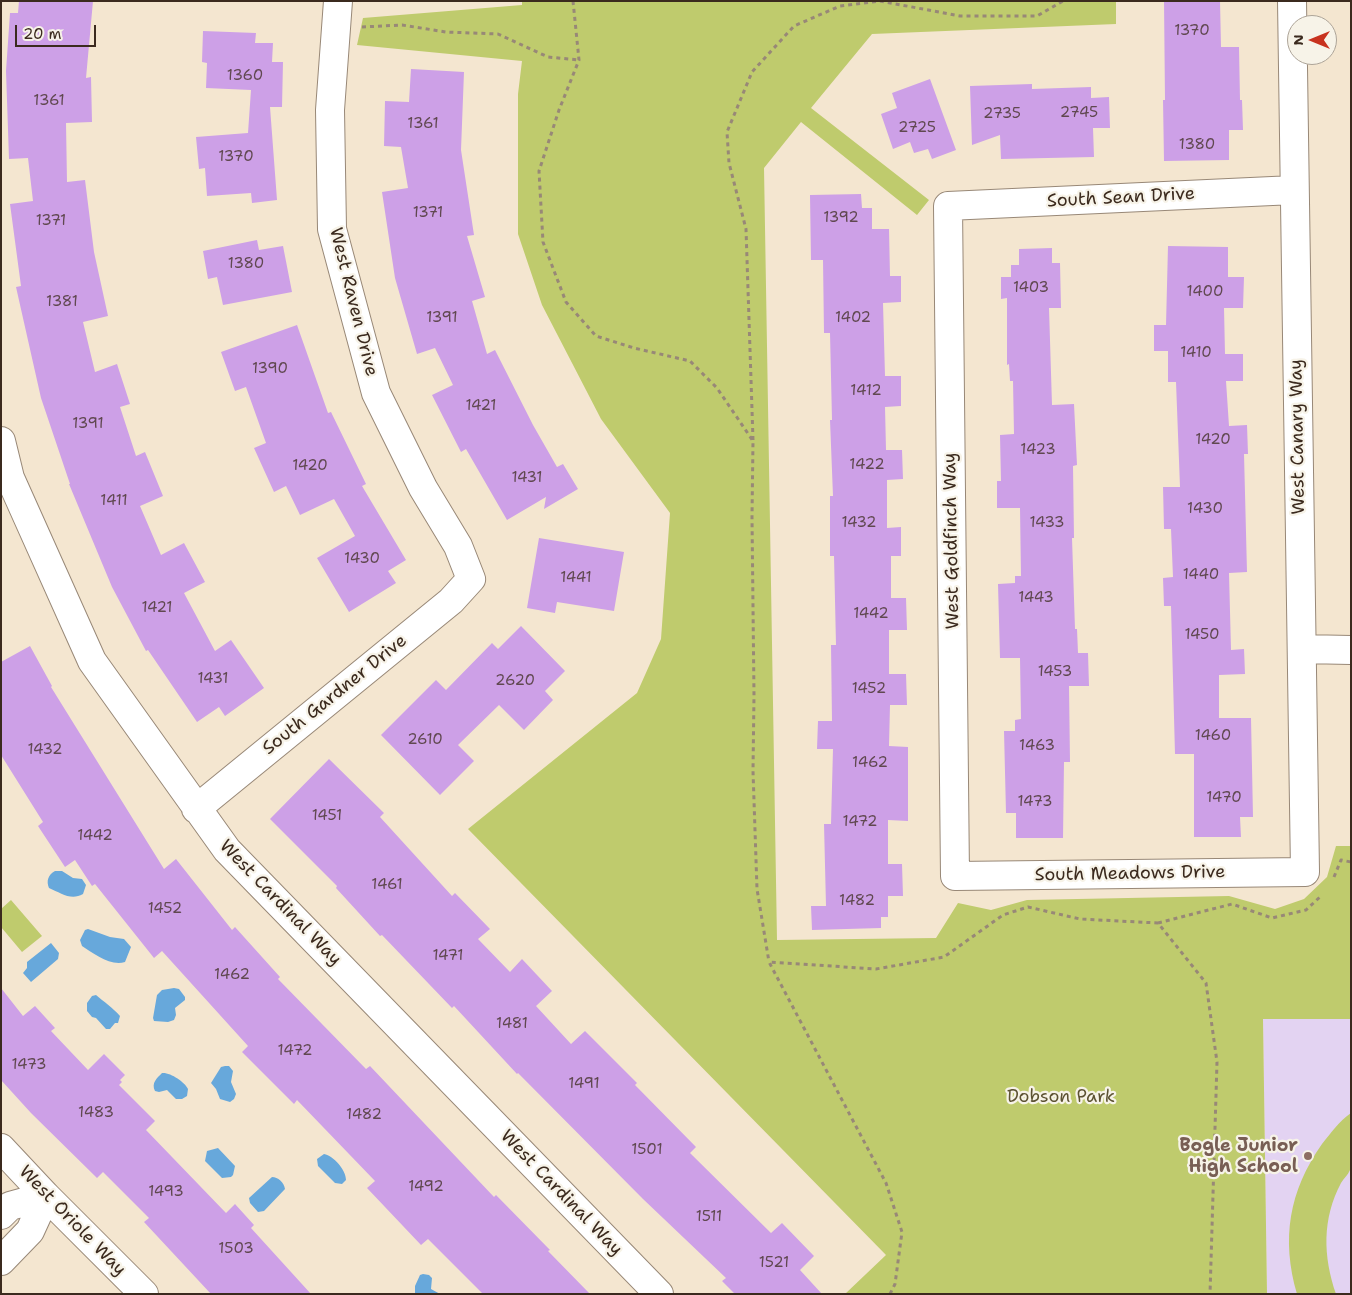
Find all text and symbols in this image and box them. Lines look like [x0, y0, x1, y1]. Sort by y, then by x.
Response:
scale bar [18, 15, 99, 47]
north arrow [1287, 15, 1337, 65]
house number: 1370 [1174, 22, 1210, 40]
text: 20 m [23, 24, 62, 44]
text: N [1289, 34, 1307, 46]
house number: 1360 [227, 67, 263, 85]
house number: 1361 [33, 92, 65, 110]
house number: 2745 [1060, 104, 1098, 122]
house number: 2735 [983, 105, 1021, 123]
house number: 1361 [407, 115, 439, 133]
house number: 2725 [898, 119, 936, 137]
house number: 1380 [1179, 136, 1215, 154]
house number: 1370 [218, 148, 254, 166]
street label: South Sean Drive [1046, 183, 1196, 213]
house number: 1371 [413, 204, 443, 222]
house number: 1392 [823, 209, 859, 227]
house number: 1371 [36, 212, 66, 230]
street label: West Raven Drive [324, 225, 382, 379]
house number: 1380 [228, 255, 264, 273]
house number: 1403 [1013, 279, 1049, 297]
house number: 1400 [1187, 283, 1223, 301]
house number: 1381 [46, 293, 78, 311]
house number: 1391 [426, 309, 458, 327]
house number: 1402 [835, 309, 871, 327]
house number: 1410 [1180, 344, 1212, 362]
street label: West Canary Way [1286, 359, 1310, 515]
house number: 1390 [252, 360, 288, 378]
house number: 1412 [850, 382, 882, 400]
house number: 1421 [465, 397, 497, 415]
house number: 1391 [72, 415, 104, 433]
house number: 1420 [1195, 431, 1231, 449]
house number: 1423 [1020, 441, 1056, 459]
street label: West Goldfinch Way [940, 452, 964, 630]
house number: 1422 [849, 456, 885, 474]
house number: 1420 [292, 457, 328, 475]
house number: 1431 [511, 469, 543, 487]
house number: 1411 [100, 492, 128, 510]
house number: 1430 [1187, 500, 1223, 518]
house number: 1432 [841, 514, 877, 532]
house number: 1433 [1029, 514, 1065, 532]
house number: 1430 [344, 550, 380, 568]
house number: 1440 [1183, 566, 1219, 584]
house number: 1441 [560, 569, 592, 587]
house number: 1443 [1018, 589, 1054, 607]
house number: 1421 [141, 599, 173, 617]
house number: 1442 [853, 605, 889, 623]
house number: 1450 [1184, 626, 1220, 644]
street label: South Gardner Drive [259, 630, 411, 760]
house number: 1453 [1038, 663, 1072, 681]
house number: 1431 [197, 670, 229, 688]
house number: 2620 [495, 672, 535, 690]
house number: 1452 [852, 680, 886, 698]
house number: 1460 [1195, 727, 1231, 745]
house number: 2610 [407, 731, 443, 749]
house number: 1463 [1019, 737, 1055, 755]
house number: 1432 [27, 741, 63, 759]
house number: 1462 [852, 754, 888, 772]
house number: 1470 [1206, 789, 1242, 807]
house number: 1473 [1017, 793, 1053, 811]
house number: 1451 [312, 807, 342, 825]
house number: 1472 [843, 813, 877, 831]
house number: 1442 [77, 827, 113, 845]
street label: West Cardinal Way [214, 836, 346, 970]
street label: South Meadows Drive [1034, 862, 1226, 886]
house number: 1461 [371, 876, 403, 894]
house number: 1482 [839, 892, 875, 910]
house number: 1452 [148, 900, 182, 918]
house number: 1471 [432, 947, 464, 965]
house number: 1462 [214, 966, 250, 984]
house number: 1481 [496, 1015, 528, 1033]
house number: 1472 [278, 1042, 312, 1060]
house number: 1473 [11, 1056, 47, 1074]
house number: 1491 [568, 1075, 600, 1093]
park label: Dobson Park [1007, 1086, 1115, 1108]
house number: 1483 [78, 1104, 114, 1122]
house number: 1482 [346, 1106, 382, 1124]
street label: West Cardinal Way [495, 1126, 627, 1260]
place label: Bogle Junior High School [1180, 1135, 1298, 1178]
house number: 1501 [631, 1141, 663, 1159]
marker: Bogle Junior High School [1302, 1150, 1314, 1162]
street label: West Oriole Way [14, 1161, 130, 1281]
house number: 1492 [408, 1178, 444, 1196]
house number: 1493 [148, 1183, 184, 1201]
house number: 1511 [696, 1208, 722, 1226]
house number: 1503 [218, 1240, 254, 1258]
house number: 1521 [759, 1254, 789, 1272]

